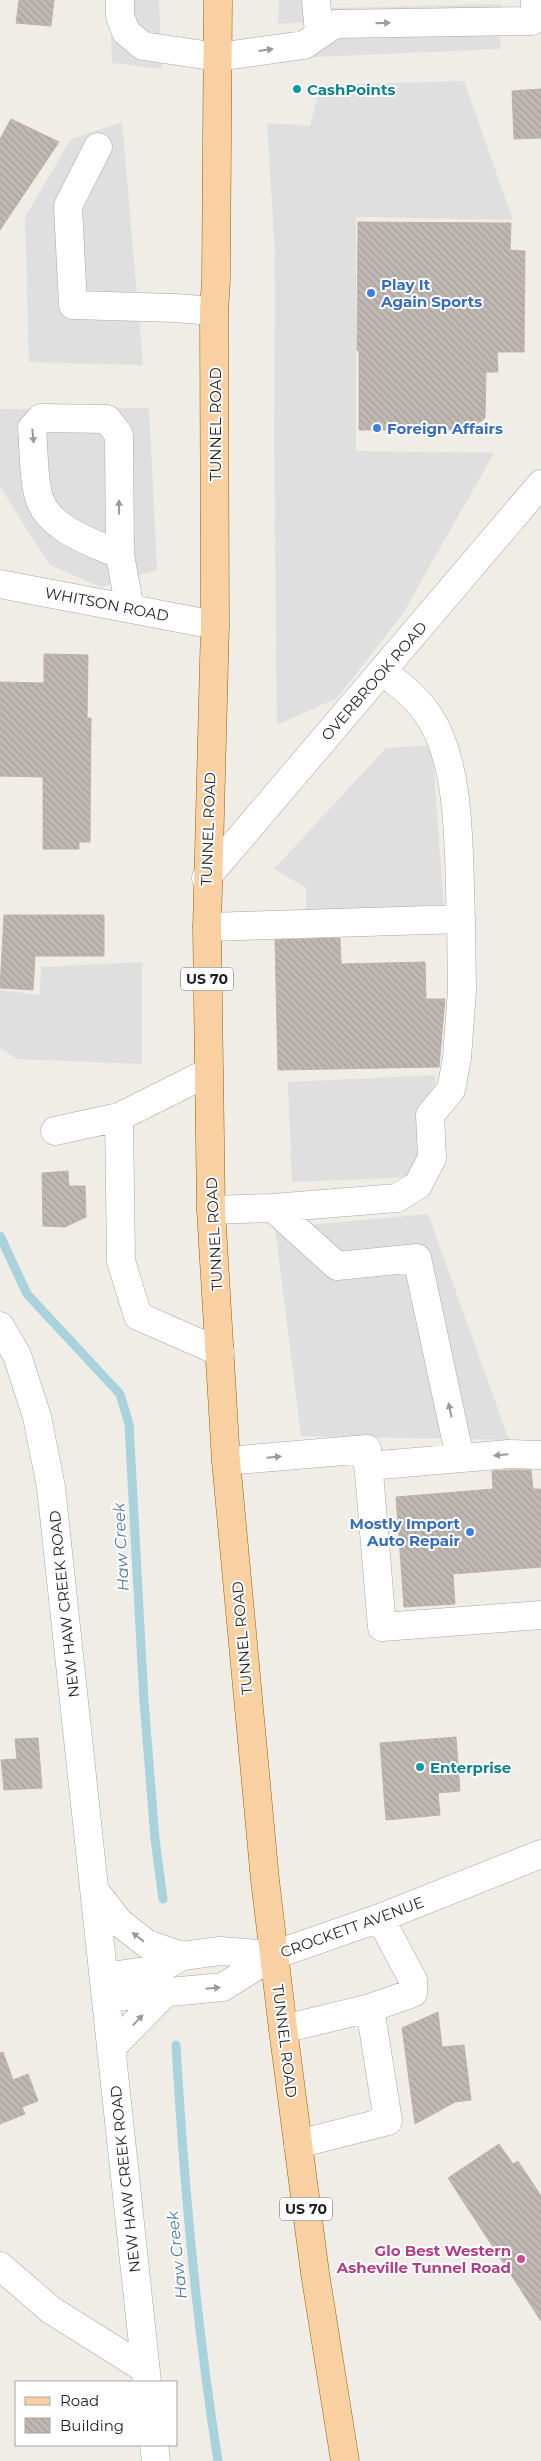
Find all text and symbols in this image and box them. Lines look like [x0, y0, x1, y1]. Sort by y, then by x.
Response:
one-way arrow [376, 19, 392, 27]
one-way arrow [258, 46, 274, 54]
place label: CashPoints [307, 80, 395, 99]
marker: CashPoints [291, 83, 303, 95]
place label: Play It Again Sports [380, 275, 482, 311]
marker: Play It Again Sports [365, 287, 377, 299]
street label: TUNNEL ROAD [206, 367, 225, 481]
place label: Foreign Affairs [387, 419, 503, 438]
marker: Foreign Affairs [371, 422, 383, 434]
one-way arrow [29, 429, 37, 445]
one-way arrow [115, 498, 123, 514]
street label: WHITSON ROAD [43, 583, 171, 625]
street label: OVERBROOK ROAD [317, 618, 431, 744]
street label: TUNNEL ROAD [197, 772, 219, 886]
road number: US 70 [181, 968, 233, 991]
street label: TUNNEL ROAD [202, 1177, 226, 1291]
one-way arrow [446, 1403, 454, 1418]
one-way arrow [492, 1451, 508, 1459]
one-way arrow [267, 1453, 283, 1461]
water label: Haw Creek [109, 1501, 133, 1592]
street label: NEW HAW CREEK ROAD [45, 1509, 83, 1699]
place label: Mostly Import Auto Repair [350, 1514, 461, 1550]
marker: Mostly Import Auto Repair [464, 1526, 476, 1538]
street label: TUNNEL ROAD [228, 1580, 256, 1696]
place label: Enterprise [430, 1758, 511, 1777]
marker: Enterprise [414, 1761, 426, 1773]
street label: CROCKETT AVENUE [278, 1892, 426, 1962]
one-way arrow [131, 1931, 144, 1942]
street label: TUNNEL ROAD [269, 1983, 301, 2099]
one-way arrow [206, 1984, 222, 1992]
one-way arrow [132, 2015, 144, 2027]
street label: NEW HAW CREEK ROAD [106, 2084, 144, 2274]
road number: US 70 [280, 2198, 332, 2220]
water label: Haw Creek [163, 2208, 191, 2300]
place label: Glo Best Western Asheville Tunnel Road [336, 2241, 511, 2277]
marker: Glo Best Western Asheville Tunnel Road [515, 2253, 527, 2265]
legend [15, 2381, 178, 2446]
text: Road [60, 2391, 99, 2410]
text: Building [60, 2416, 124, 2435]

